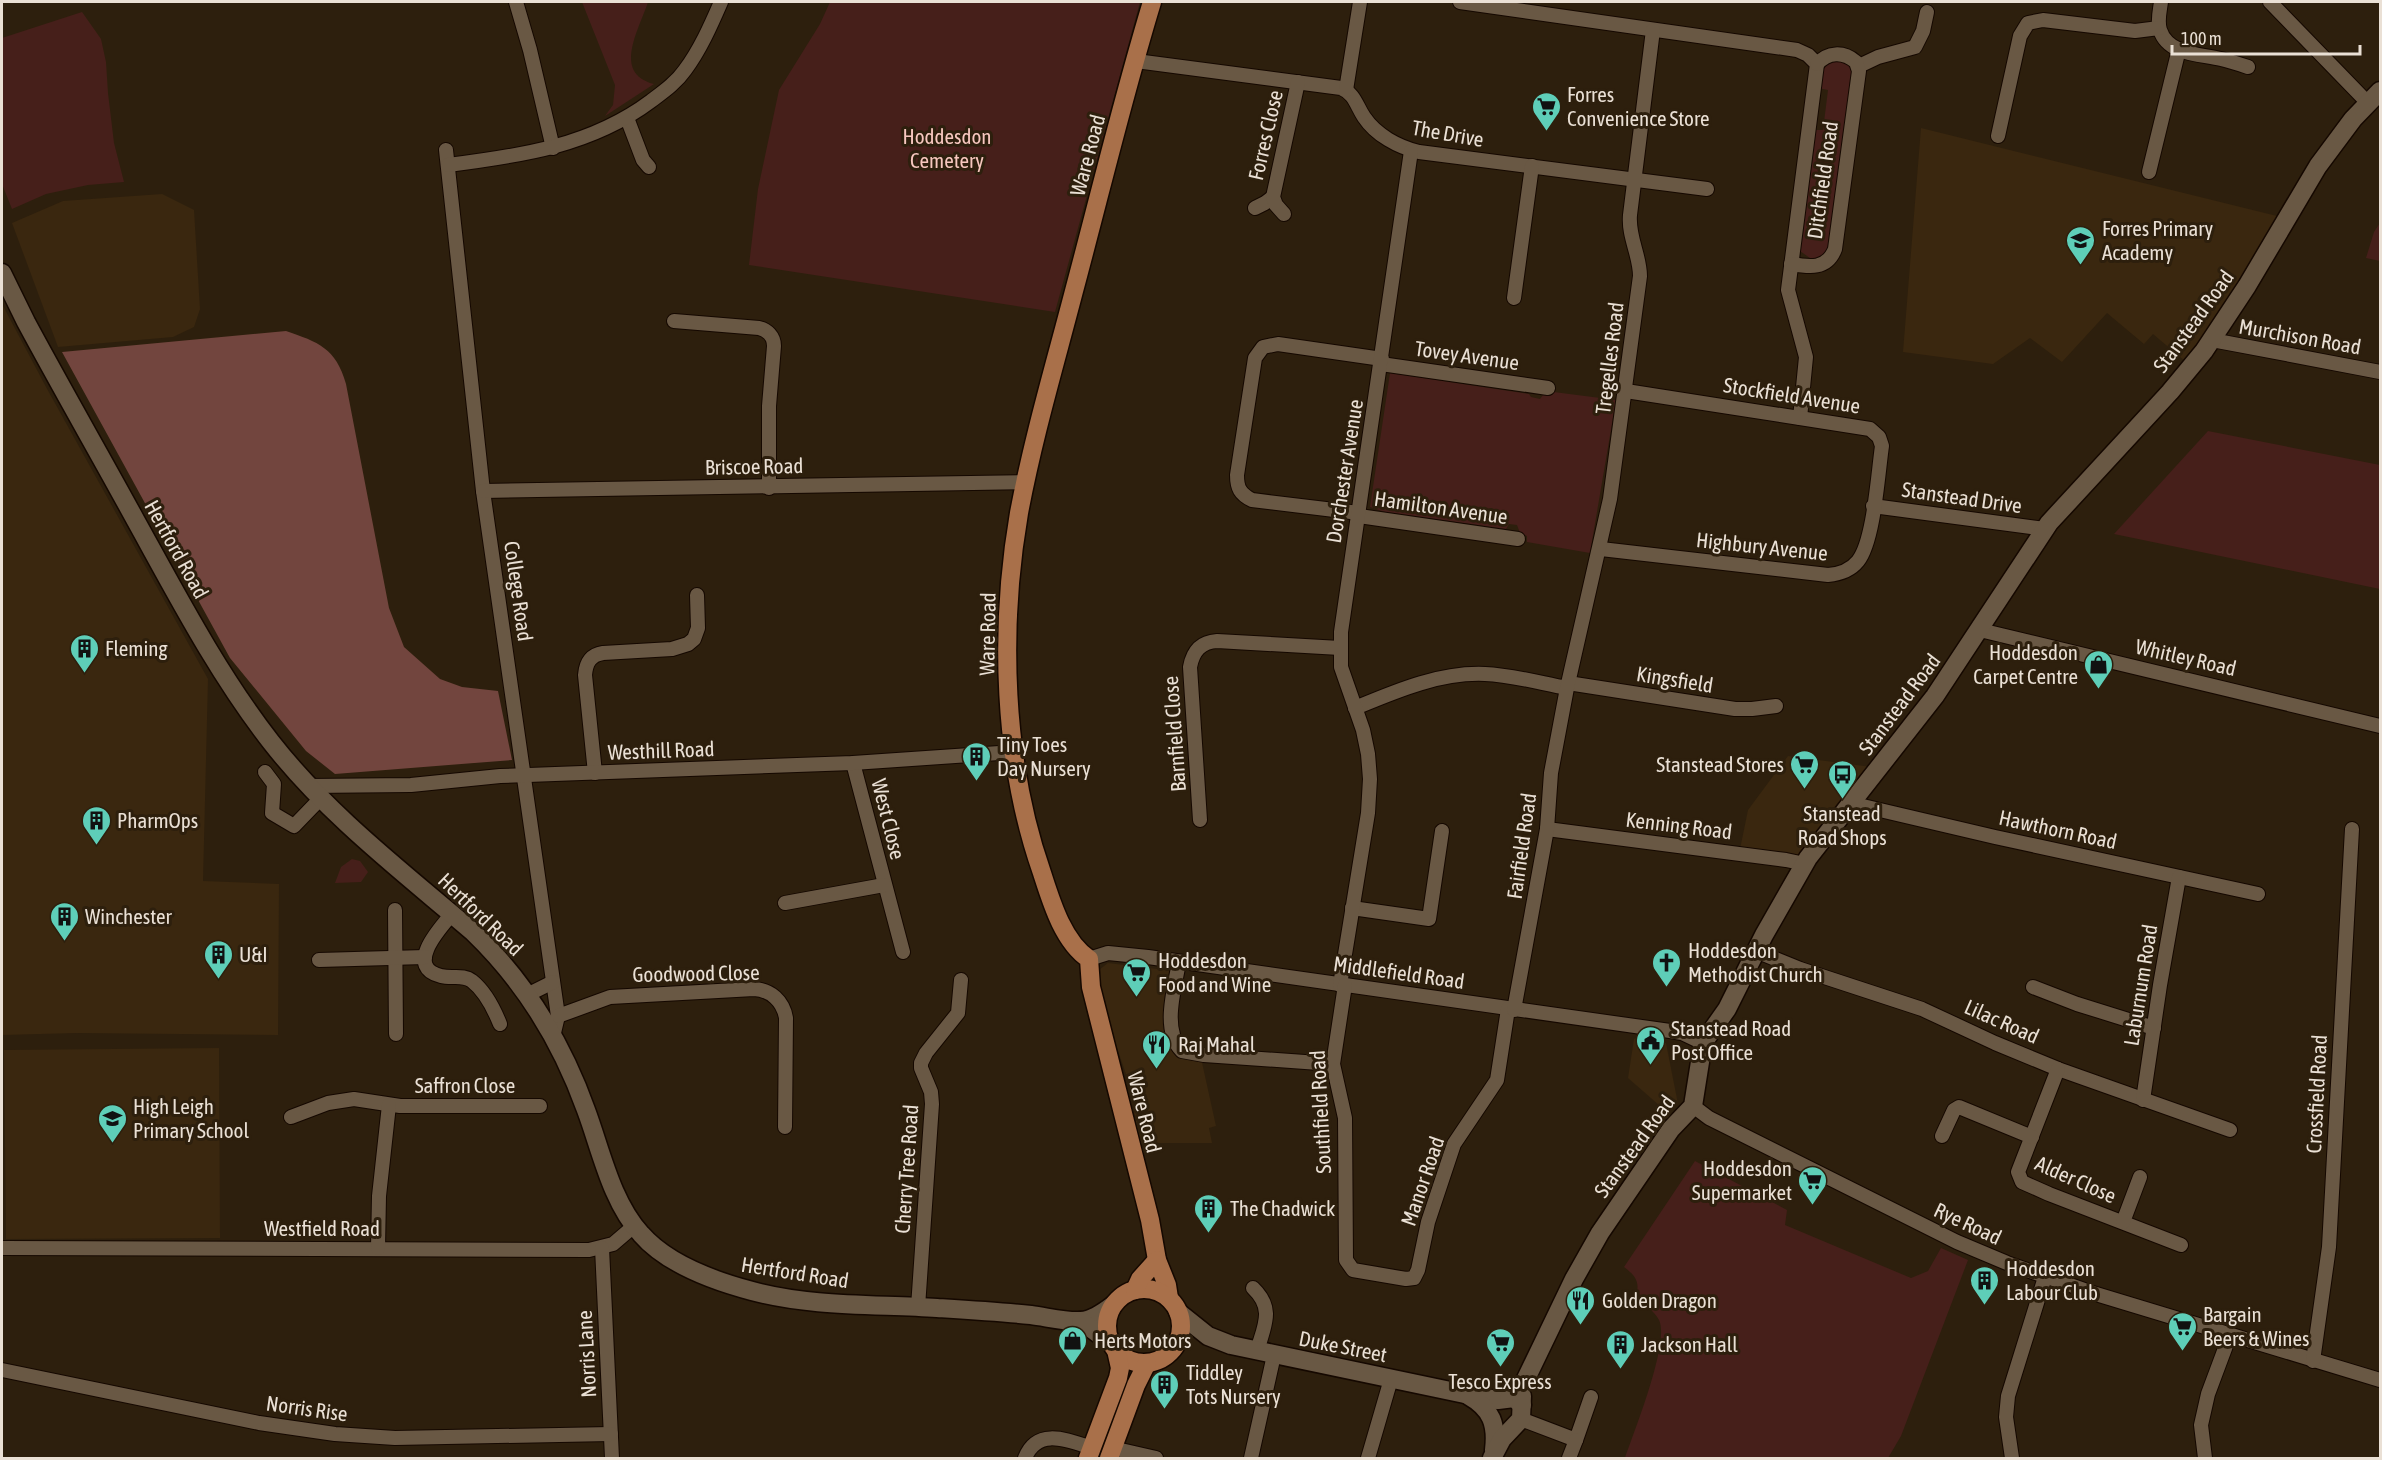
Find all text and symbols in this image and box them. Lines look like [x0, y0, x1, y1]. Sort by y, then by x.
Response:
scale bar [2172, 18, 2360, 56]
text: 100 m [2181, 28, 2222, 49]
place label: Forres Convenience Store [1567, 82, 1710, 130]
street label: Forres Close [1243, 88, 1287, 182]
supermarket icon: Forres Convenience Store [1530, 90, 1562, 132]
street label: Ware Road [1065, 112, 1109, 198]
street label: The Drive [1410, 115, 1486, 151]
street label: Ditchfield Road [1802, 119, 1842, 241]
park label: Hoddesdon Cemetery [903, 124, 991, 172]
place label: Forres Primary Academy [2102, 216, 2214, 264]
school or university icon: Forres Primary Academy [2065, 224, 2097, 266]
street label: Stanstead Road [2148, 265, 2238, 377]
street label: Tregelles Road [1590, 301, 1628, 415]
street label: Murchison Road [2237, 313, 2363, 359]
street label: Tovey Avenue [1413, 336, 1521, 374]
street label: Stockfield Avenue [1722, 372, 1862, 418]
street label: Dorchester Avenue [1321, 397, 1367, 545]
street label: Briscoe Road [705, 453, 803, 479]
street label: Stanstead Drive [1900, 477, 2024, 517]
street label: Hamilton Avenue [1373, 486, 1509, 528]
street label: Hertford Road [140, 496, 214, 602]
street label: Highbury Avenue [1695, 527, 1829, 565]
street label: College Road [500, 539, 538, 643]
street label: Ware Road [974, 592, 1000, 676]
building icon: Fleming [68, 632, 100, 674]
street label: Whitley Road [2133, 634, 2239, 680]
place label: Fleming [105, 636, 168, 660]
place label: Hoddesdon Carpet Centre [1973, 640, 2078, 688]
shop icon: Hoddesdon Carpet Centre [2083, 648, 2115, 690]
street label: Stanstead Road [1853, 649, 1945, 759]
street label: Kingsfield [1635, 661, 1715, 697]
street label: Barnfield Close [1158, 675, 1190, 793]
place label: Tiny Toes Day Nursery [997, 732, 1091, 780]
street label: Westhill Road [607, 736, 715, 764]
building icon: Tiny Toes Day Nursery [960, 740, 992, 782]
supermarket icon: Stanstead Stores [1789, 748, 1821, 790]
place label: Stanstead Stores [1656, 752, 1784, 776]
bus stop icon: Stanstead Road Shops [1826, 758, 1858, 800]
street label: West Close [867, 776, 911, 862]
street label: Fairfield Road [1502, 791, 1540, 901]
place label: Stanstead Road Shops [1797, 801, 1887, 849]
building icon: PharmOps [80, 804, 112, 846]
street label: Hawthorn Road [1997, 805, 2119, 853]
street label: Kenning Road [1625, 807, 1733, 843]
place label: PharmOps [117, 808, 198, 832]
street label: Hertford Road [434, 868, 528, 960]
building icon: Winchester [48, 900, 80, 942]
place label: Winchester [85, 904, 173, 928]
street label: Laburnum Road [2119, 923, 2161, 1047]
building icon: U&I [202, 938, 234, 980]
place label: Hoddesdon Methodist Church [1688, 938, 1823, 986]
place label: U&I [239, 942, 268, 966]
church icon: Hoddesdon Methodist Church [1651, 946, 1683, 988]
place label: Hoddesdon Food and Wine [1158, 948, 1271, 996]
street label: Middlefield Road [1332, 951, 1466, 993]
supermarket icon: Hoddesdon Food and Wine [1121, 956, 1153, 998]
street label: Goodwood Close [632, 960, 760, 986]
street label: Lilac Road [1961, 994, 2043, 1048]
place label: Stanstead Road Post Office [1671, 1016, 1791, 1064]
public building icon: Stanstead Road Post Office [1634, 1024, 1666, 1066]
restaurant icon: Raj Mahal [1141, 1028, 1173, 1070]
place label: Raj Mahal [1178, 1032, 1256, 1056]
street label: Crossfield Road [2301, 1034, 2331, 1154]
street label: Southfield Road [1305, 1050, 1335, 1174]
street label: Ware Road [1123, 1069, 1167, 1155]
street label: Saffron Close [415, 1073, 515, 1097]
street label: Stanstead Road [1589, 1090, 1679, 1202]
place label: High Leigh Primary School [133, 1094, 249, 1142]
school or university icon: High Leigh Primary School [96, 1102, 128, 1144]
street label: Cherry Tree Road [890, 1104, 922, 1234]
street label: Manor Road [1396, 1133, 1448, 1229]
street label: Alder Close [2032, 1151, 2120, 1207]
place label: Hoddesdon Supermarket [1692, 1156, 1792, 1204]
supermarket icon: Hoddesdon Supermarket [1797, 1164, 1829, 1206]
building icon: The Chadwick [1193, 1192, 1225, 1234]
place label: The Chadwick [1230, 1196, 1335, 1220]
street label: Rye Road [1931, 1197, 2005, 1249]
street label: Westfield Road [264, 1216, 380, 1240]
street label: Hertford Road [740, 1252, 850, 1292]
place label: Hoddesdon Labour Club [2006, 1256, 2098, 1304]
building icon: Hoddesdon Labour Club [1969, 1264, 2001, 1306]
restaurant icon: Golden Dragon [1565, 1284, 1597, 1326]
place label: Golden Dragon [1602, 1288, 1717, 1312]
place label: Bargain Beers & Wines [2203, 1302, 2309, 1350]
street label: Norris Lane [572, 1310, 600, 1398]
supermarket icon: Bargain Beers & Wines [2166, 1310, 2198, 1352]
shop icon: Herts Motors [1057, 1324, 1089, 1366]
street label: Duke Street [1297, 1326, 1389, 1366]
supermarket icon: Tesco Express [1484, 1326, 1516, 1368]
place label: Herts Motors [1094, 1328, 1191, 1352]
building icon: Jackson Hall [1604, 1328, 1636, 1370]
place label: Jackson Hall [1641, 1332, 1738, 1356]
place label: Tiddley Tots Nursery [1186, 1360, 1281, 1408]
building icon: Tiddley Tots Nursery [1149, 1368, 1181, 1410]
place label: Tesco Express [1448, 1369, 1552, 1393]
street label: Norris Rise [265, 1390, 349, 1426]

